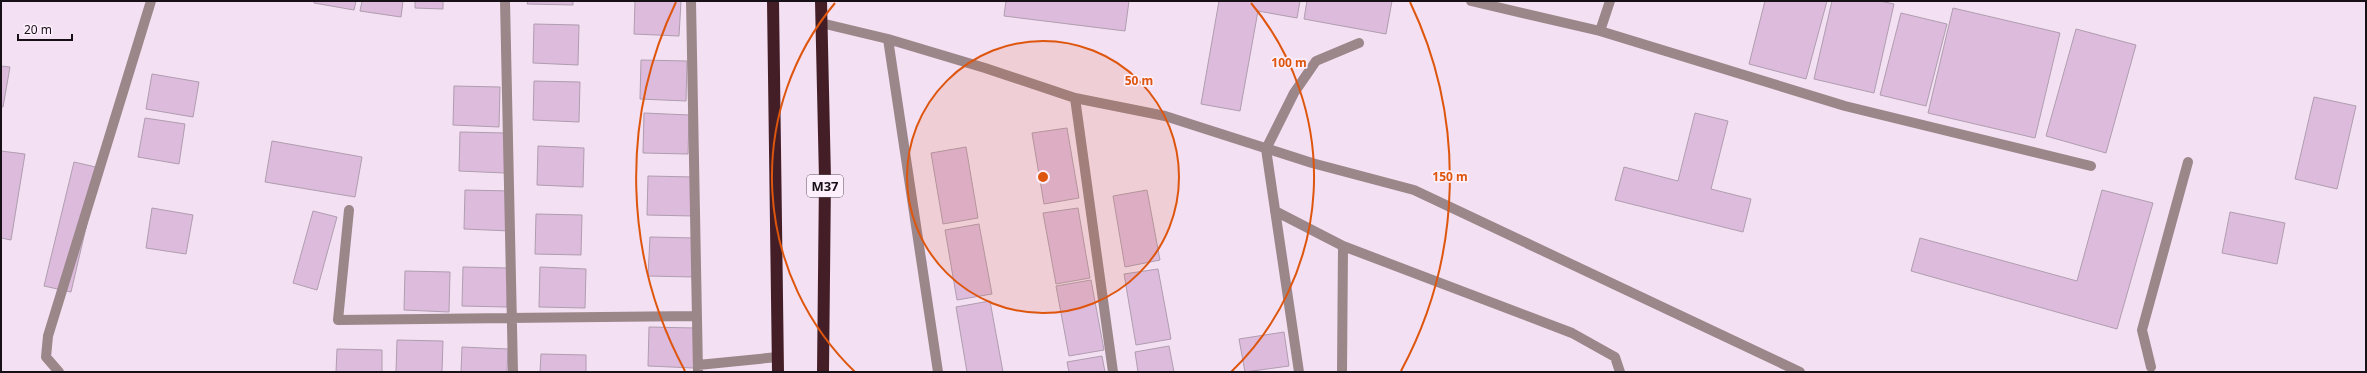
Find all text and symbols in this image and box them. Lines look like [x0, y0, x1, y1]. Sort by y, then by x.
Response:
scale bar [18, 16, 72, 42]
text: 20 m [24, 21, 52, 38]
text: 100 m [1271, 54, 1307, 71]
text: 50 m [1125, 72, 1153, 89]
text: 150 m [1432, 168, 1468, 185]
centre of rings [1036, 170, 1050, 184]
road number: M37 [807, 175, 843, 197]

